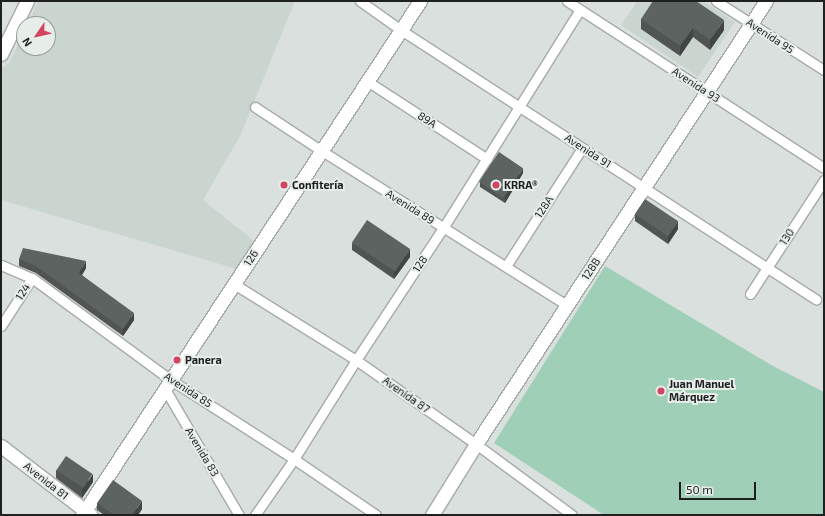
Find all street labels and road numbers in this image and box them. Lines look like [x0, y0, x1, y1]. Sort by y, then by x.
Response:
street label: Avenida 95 [744, 16, 796, 56]
street label: Avenida 93 [670, 65, 722, 105]
street label: 89A [415, 109, 439, 131]
street label: Avenida 91 [562, 131, 614, 171]
street label: Avenida 89 [383, 187, 437, 227]
street label: 128A [532, 193, 556, 221]
street label: 130 [777, 226, 797, 248]
street label: 126 [241, 247, 261, 269]
street label: 128 [410, 253, 430, 275]
street label: 128B [579, 255, 603, 283]
street label: 124 [13, 281, 33, 303]
street label: Avenida 85 [161, 370, 215, 410]
street label: Avenida 87 [380, 374, 432, 416]
street label: Avenida 83 [182, 425, 222, 479]
street label: Avenida 81 [21, 459, 71, 503]

